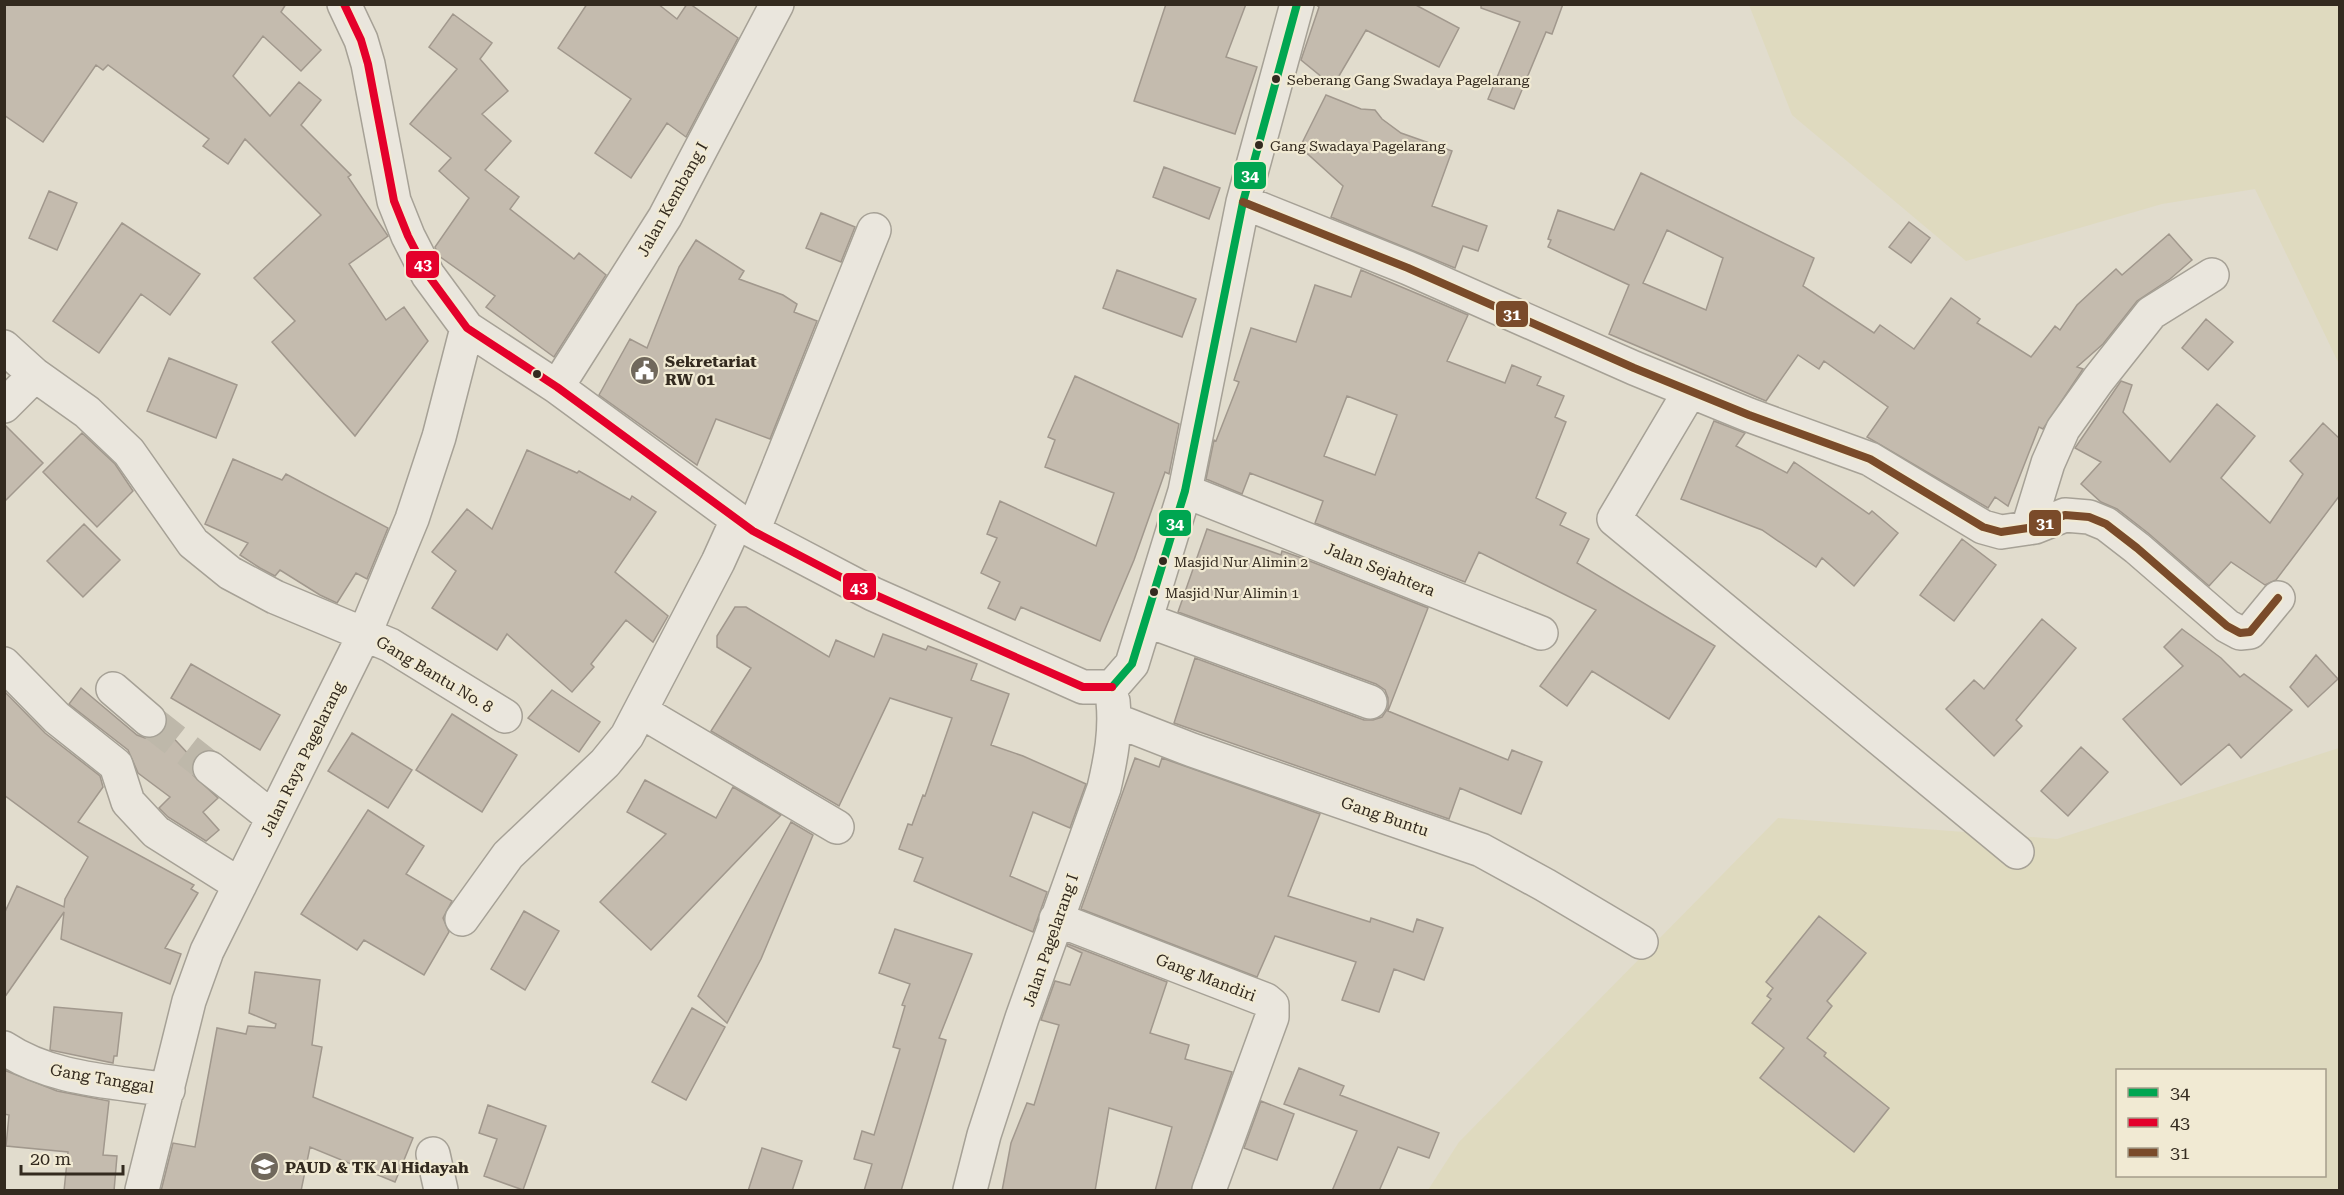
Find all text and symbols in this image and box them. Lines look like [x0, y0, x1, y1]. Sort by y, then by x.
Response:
place label: Seberang Gang Swadaya Pagelarang [1287, 72, 1530, 88]
marker: Seberang Gang Swadaya Pagelarang [1270, 73, 1282, 85]
place label: Gang Swadaya Pagelarang [1270, 138, 1446, 154]
street label: Jalan Kembang I [633, 139, 712, 260]
marker: Gang Swadaya Pagelarang [1253, 139, 1265, 151]
line badge: 34 [1233, 161, 1267, 190]
text: 34 [1241, 166, 1259, 185]
line badge: 43 [405, 250, 440, 279]
text: 43 [414, 255, 432, 274]
line badge: 31 [1495, 300, 1529, 328]
text: 31 [1503, 305, 1521, 324]
place label: Sekretariat RW 01 [665, 352, 757, 389]
public building icon: Sekretariat RW 01 [628, 354, 660, 386]
unlabelled marker [531, 368, 543, 380]
line badge: 34 [1158, 509, 1192, 537]
line badge: 31 [2028, 509, 2062, 537]
text: 34 [1166, 514, 1184, 533]
text: 31 [2036, 514, 2054, 533]
street label: Jalan Sejahtera [1322, 539, 1438, 600]
place label: Masjid Nur Alimin 2 [1174, 554, 1308, 570]
marker: Masjid Nur Alimin 2 [1157, 555, 1169, 567]
line badge: 43 [842, 572, 877, 601]
text: 43 [850, 578, 868, 597]
place label: Masjid Nur Alimin 1 [1165, 585, 1299, 601]
marker: Masjid Nur Alimin 1 [1148, 586, 1160, 598]
street label: Gang Bantu No. 8 [373, 632, 497, 717]
street label: Jalan Raya Pagelarang [257, 678, 349, 840]
street label: Gang Buntu [1338, 793, 1431, 840]
street label: Jalan Pagelarang I [1019, 871, 1082, 1009]
street label: Gang Mandiri [1153, 950, 1259, 1005]
street label: Gang Tanggal [48, 1060, 155, 1097]
legend [2116, 1069, 2326, 1177]
text: 34 [2170, 1082, 2190, 1103]
text: 43 [2170, 1112, 2190, 1133]
scale bar [21, 1138, 123, 1176]
text: 31 [2170, 1142, 2190, 1163]
text: 20 m [30, 1148, 71, 1169]
school or university icon: PAUD & TK Al Hidayah [248, 1151, 280, 1183]
place label: PAUD & TK Al Hidayah [285, 1158, 469, 1177]

